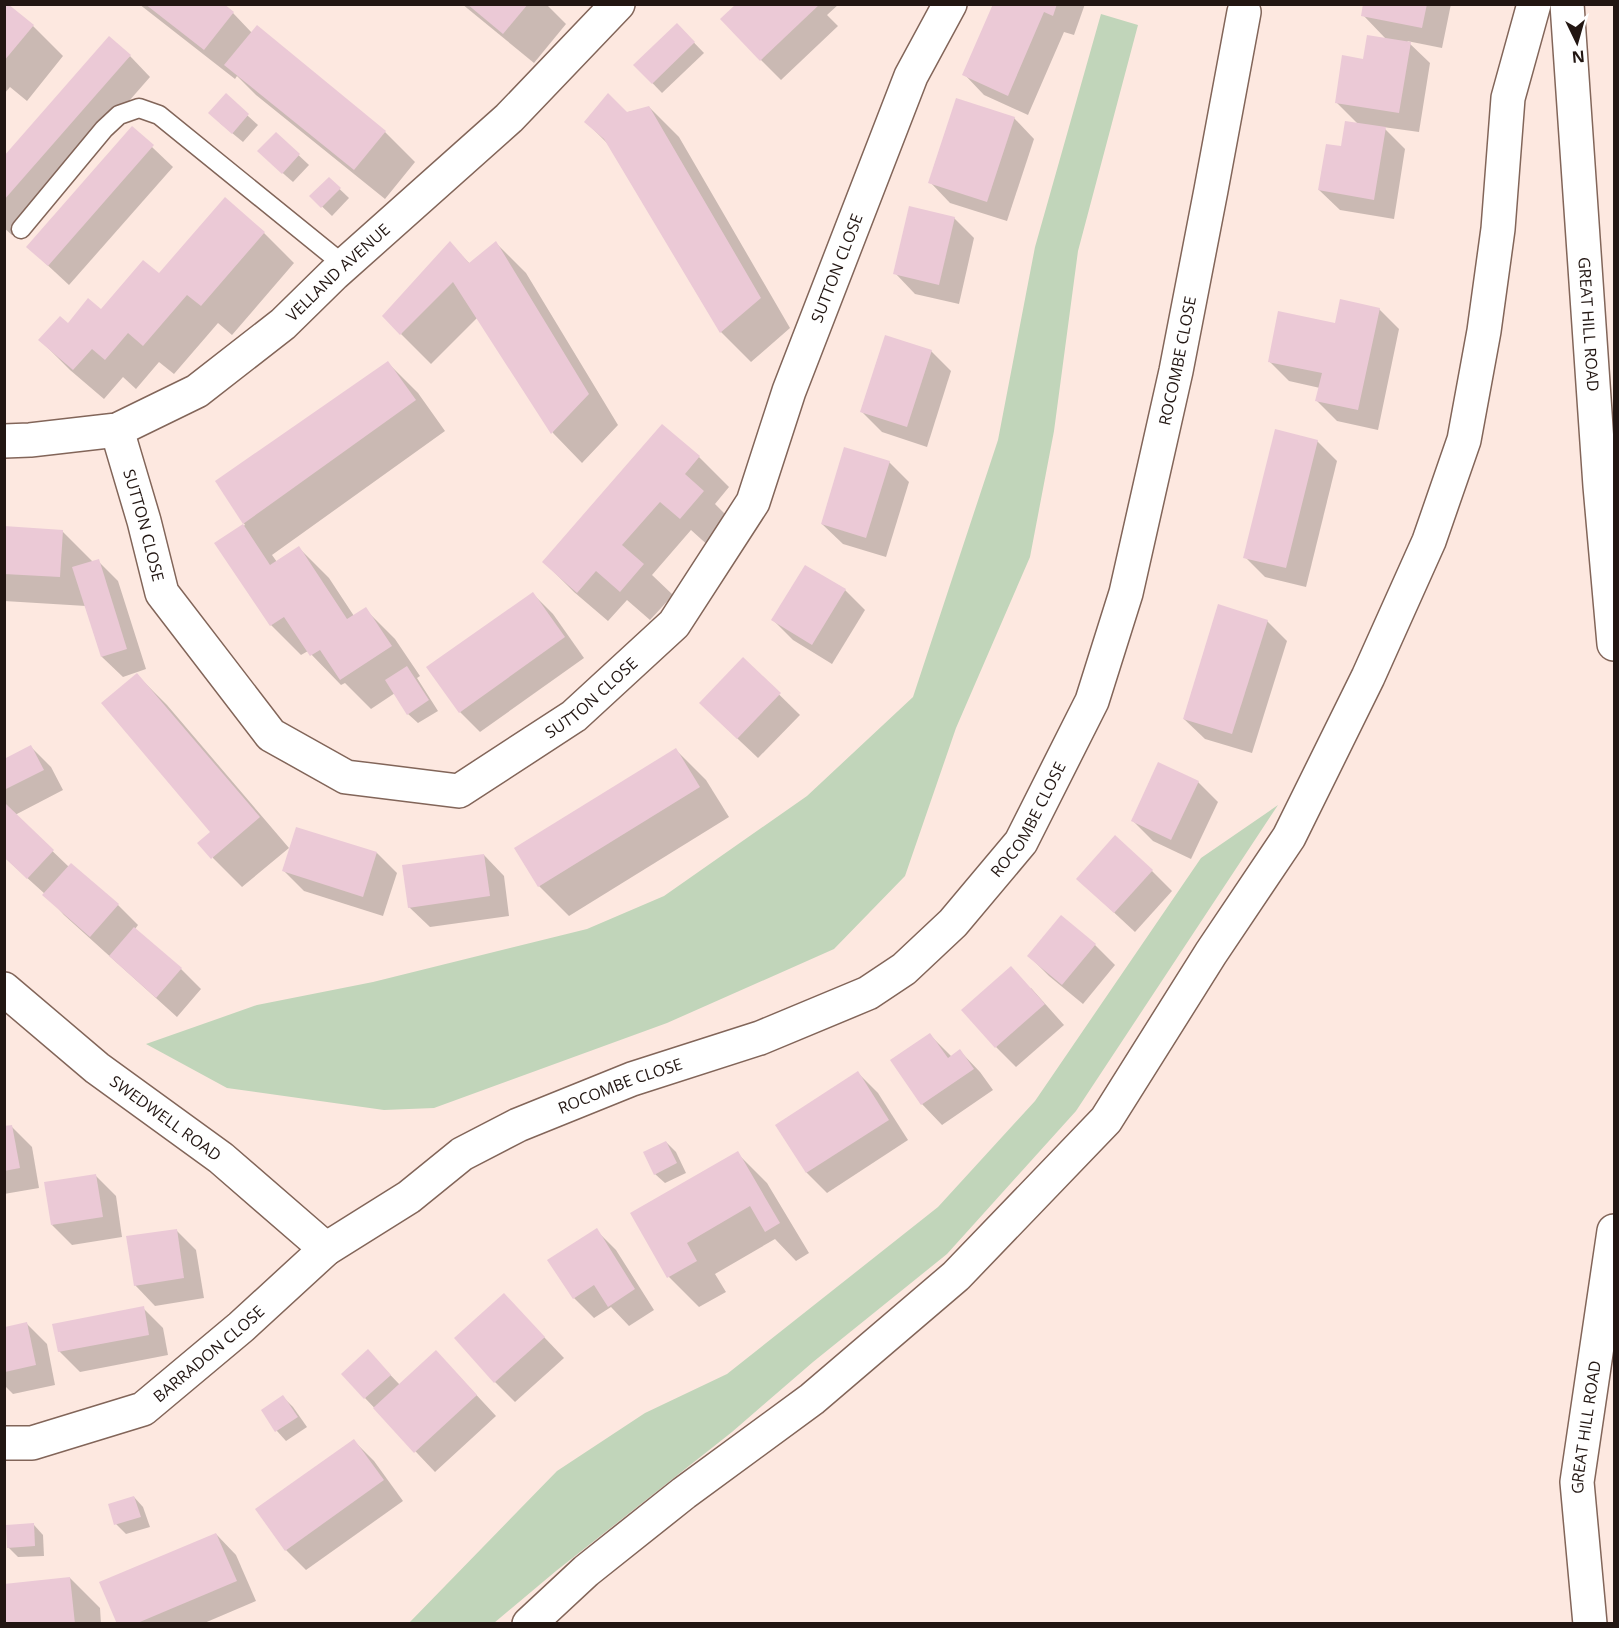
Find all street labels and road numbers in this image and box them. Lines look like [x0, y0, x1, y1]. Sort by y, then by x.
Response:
street label: SUTTON CLOSE [806, 210, 868, 326]
street label: VELLAND AVENUE [281, 218, 394, 326]
street label: GREAT HILL ROAD [1573, 256, 1605, 392]
street label: ROCOMBE CLOSE [1153, 294, 1201, 427]
street label: SUTTON CLOSE [118, 467, 170, 584]
street label: SUTTON CLOSE [540, 652, 642, 743]
street label: ROCOMBE CLOSE [985, 758, 1071, 882]
street label: ROCOMBE CLOSE [555, 1053, 685, 1119]
street label: SWEDWELL ROAD [106, 1070, 226, 1166]
street label: BARRADON CLOSE [148, 1300, 269, 1407]
street label: GREAT HILL ROAD [1566, 1359, 1606, 1495]

